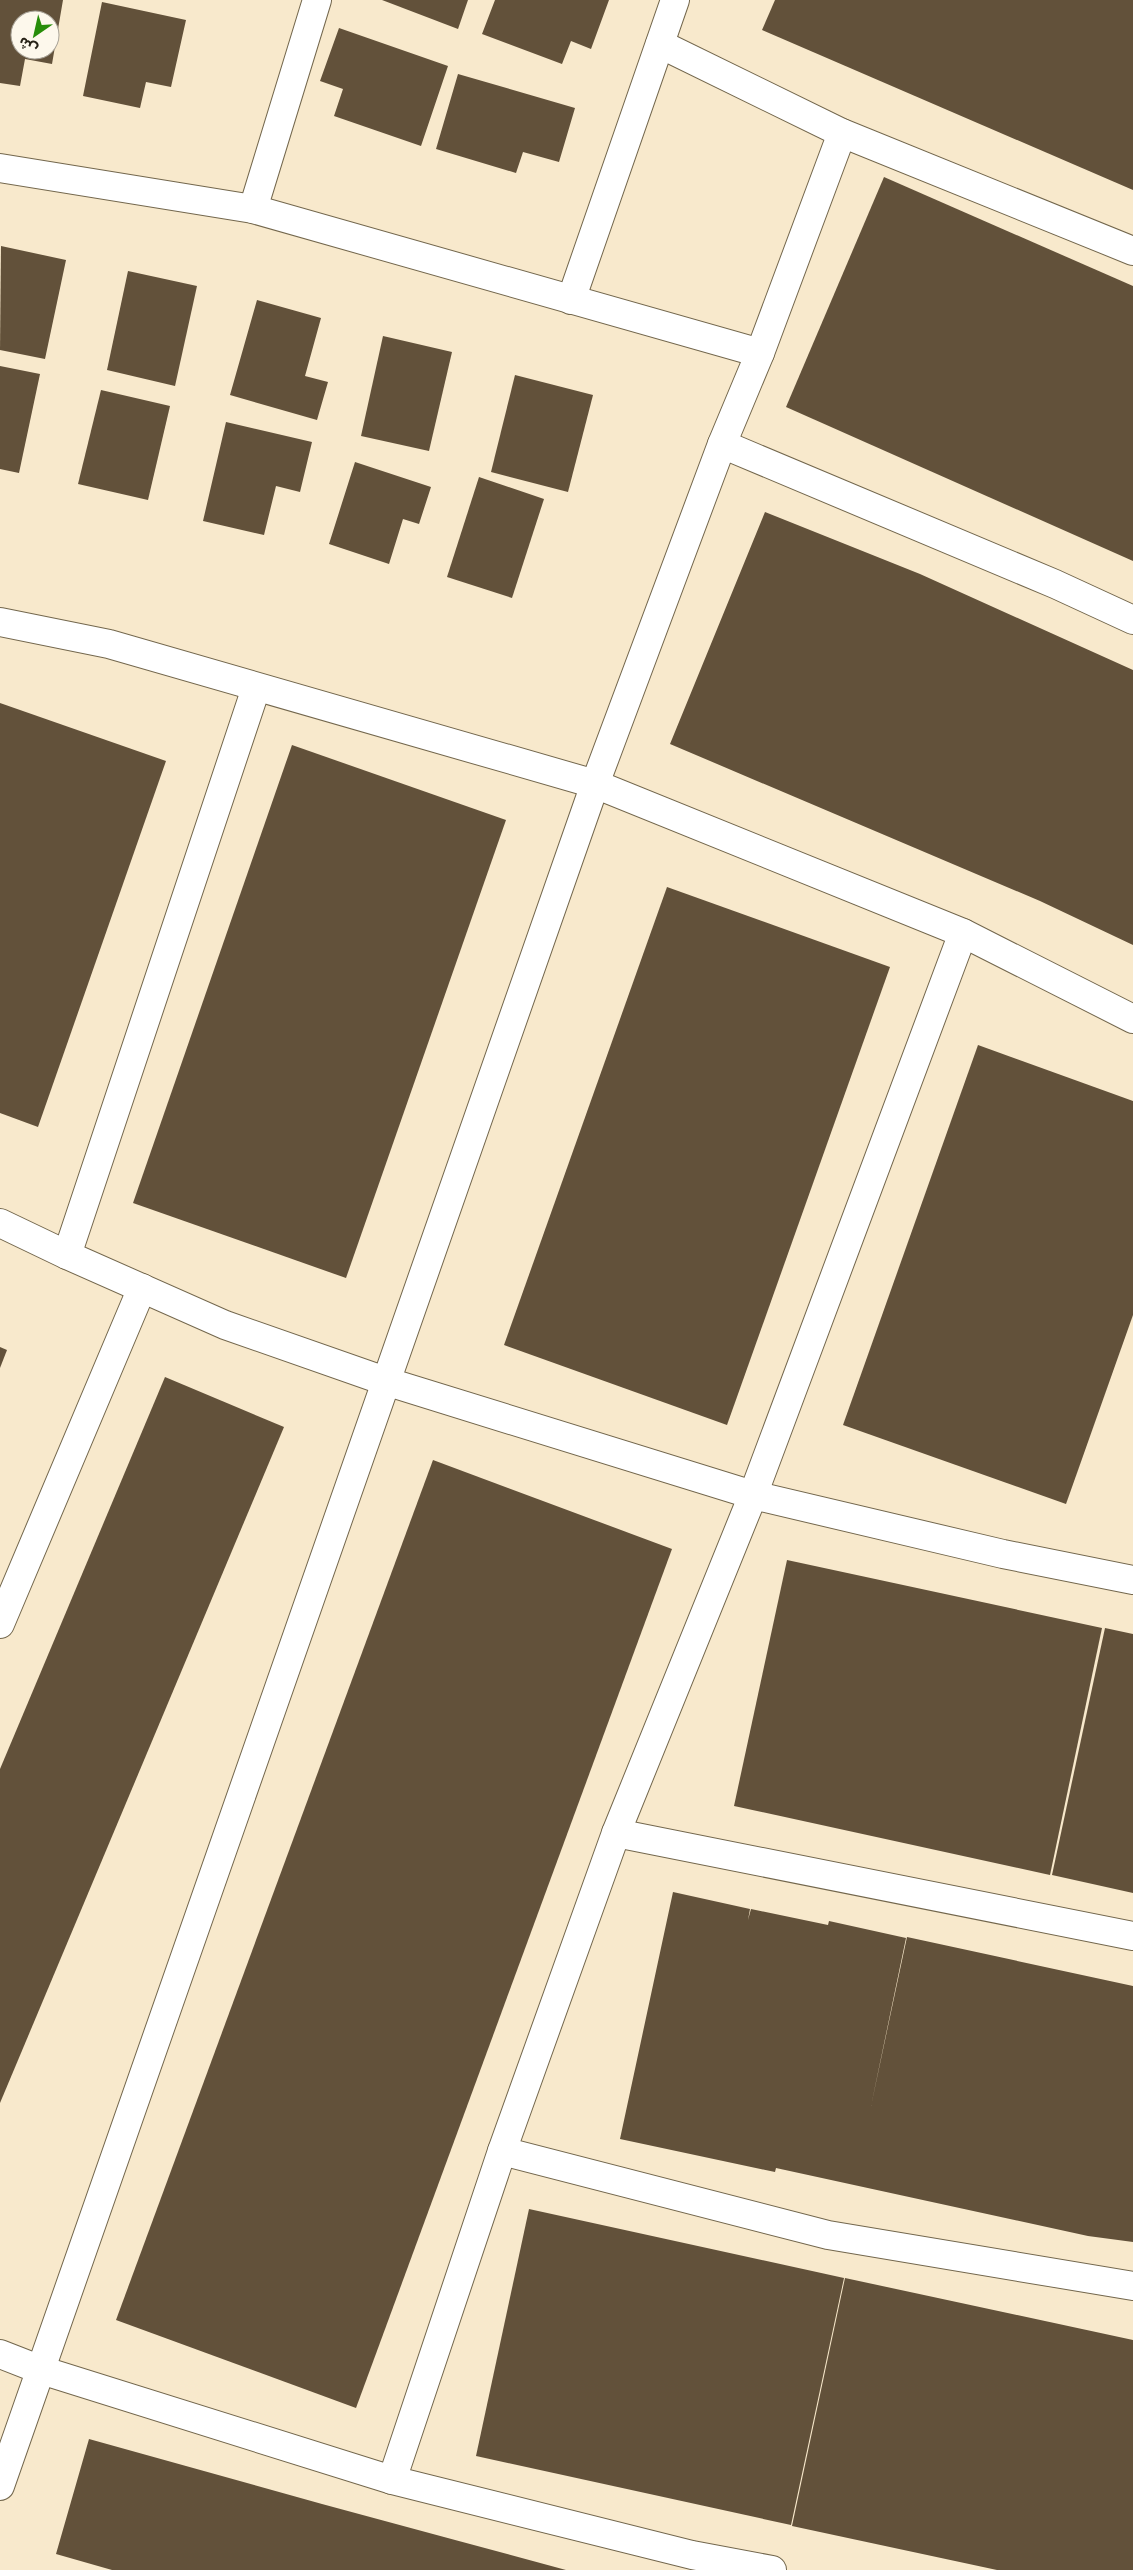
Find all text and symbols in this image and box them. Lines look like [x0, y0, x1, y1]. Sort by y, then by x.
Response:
north arrow [10, 10, 60, 60]
text: ش [15, 33, 41, 58]

